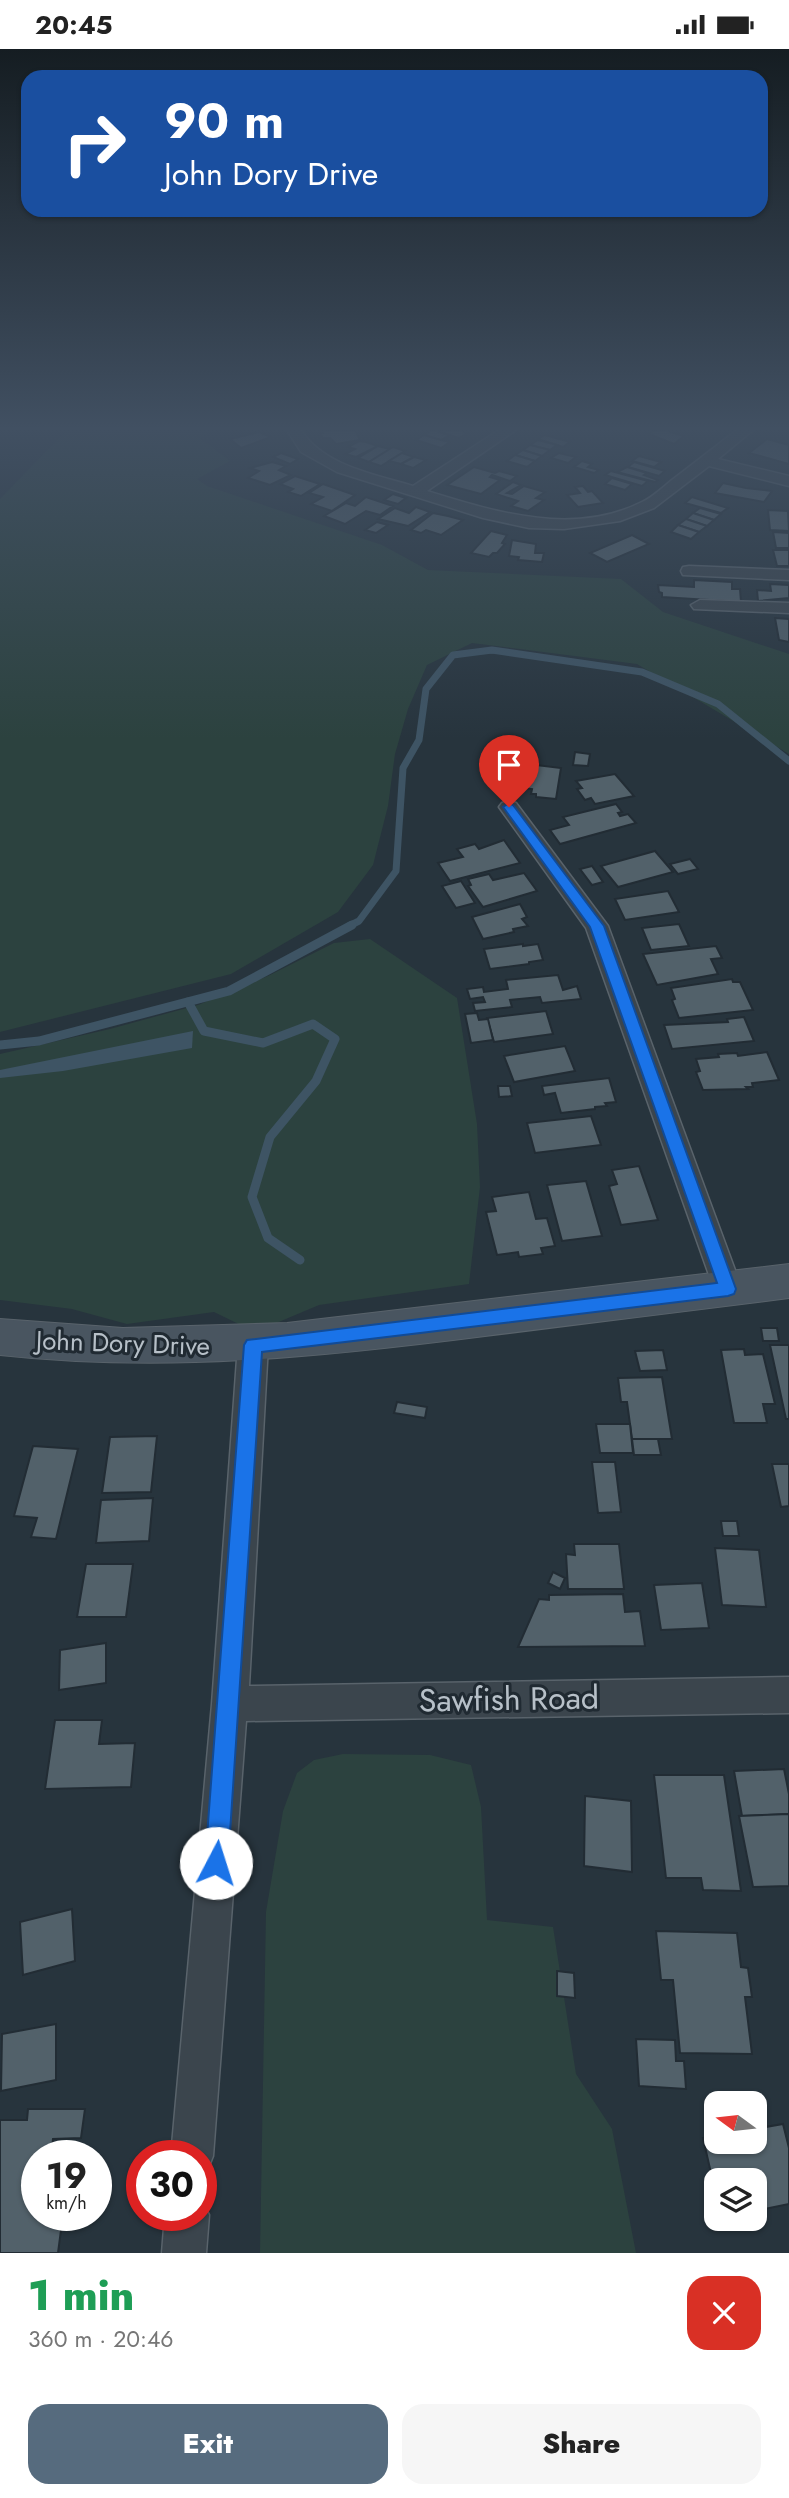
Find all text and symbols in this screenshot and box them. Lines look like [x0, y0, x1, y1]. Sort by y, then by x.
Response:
text: 20:45 [35, 6, 113, 44]
text: 90 m [164, 86, 284, 156]
icon: right [49, 98, 140, 189]
text: John Dory Drive [164, 151, 378, 197]
pin [479, 735, 539, 807]
icon: arrive [490, 746, 528, 784]
street label: John Dory Drive [32, 1321, 211, 1365]
street label: Sawfish Road [418, 1674, 600, 1724]
position arrow [179, 1826, 253, 1900]
north arrow [704, 2091, 766, 2154]
map controls [704, 2091, 767, 2231]
speed limit sign: 30 [126, 2140, 217, 2231]
text: 19 [46, 2151, 87, 2201]
button: layers [704, 2168, 767, 2231]
text: km/h [46, 2190, 87, 2216]
text: 1 min [28, 2265, 134, 2326]
button: close [687, 2276, 761, 2350]
text: 360 m · 20:46 [28, 2322, 174, 2356]
button: Exit [28, 2404, 388, 2484]
button: Share [402, 2404, 761, 2484]

